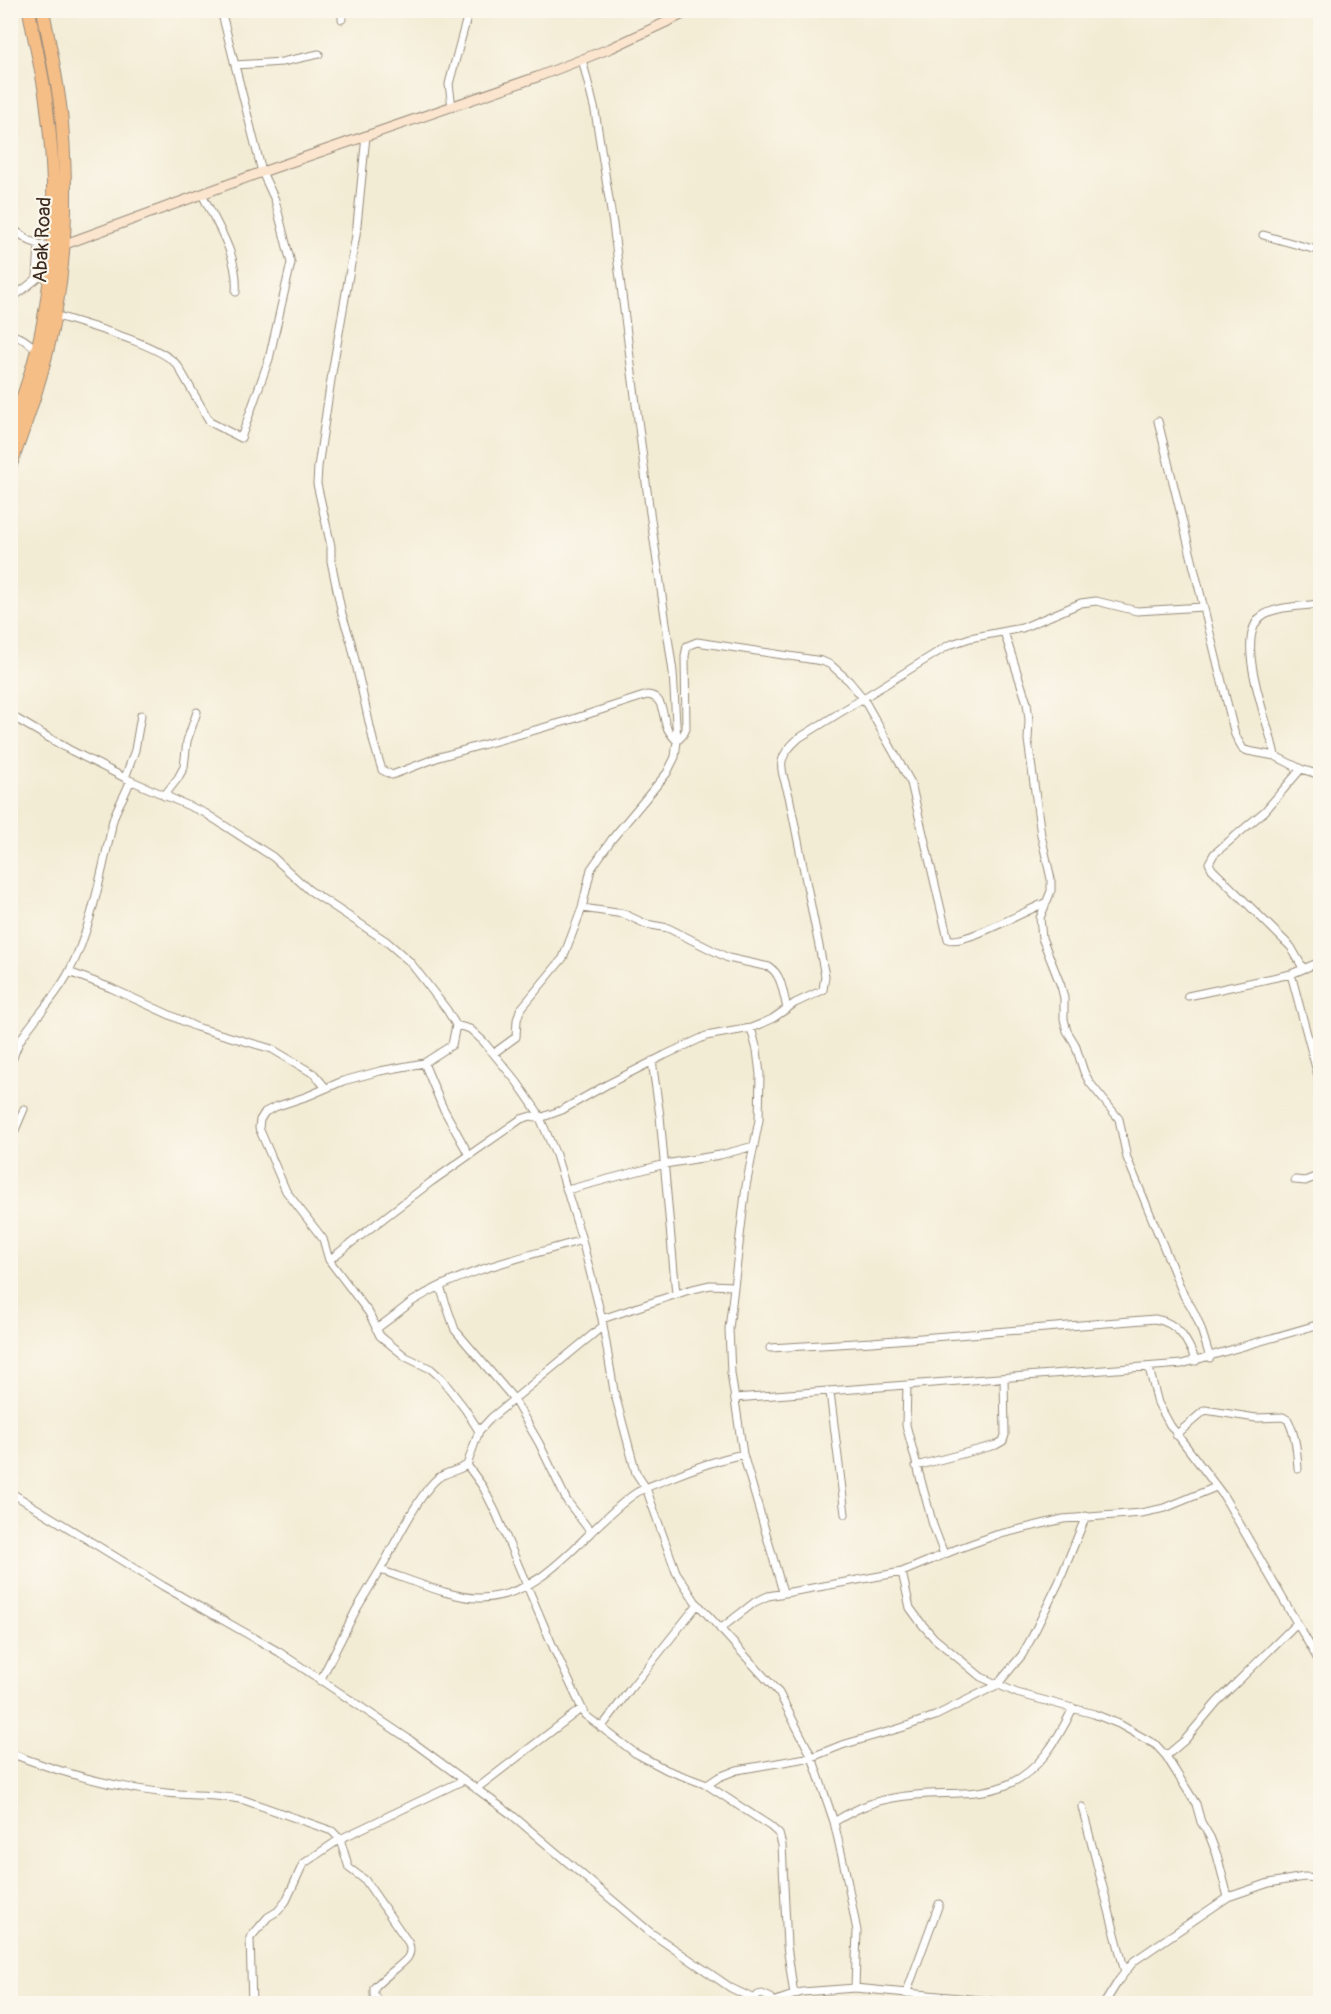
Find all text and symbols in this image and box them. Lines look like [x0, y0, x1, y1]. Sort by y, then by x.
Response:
street label: Abak Road [27, 196, 57, 284]

